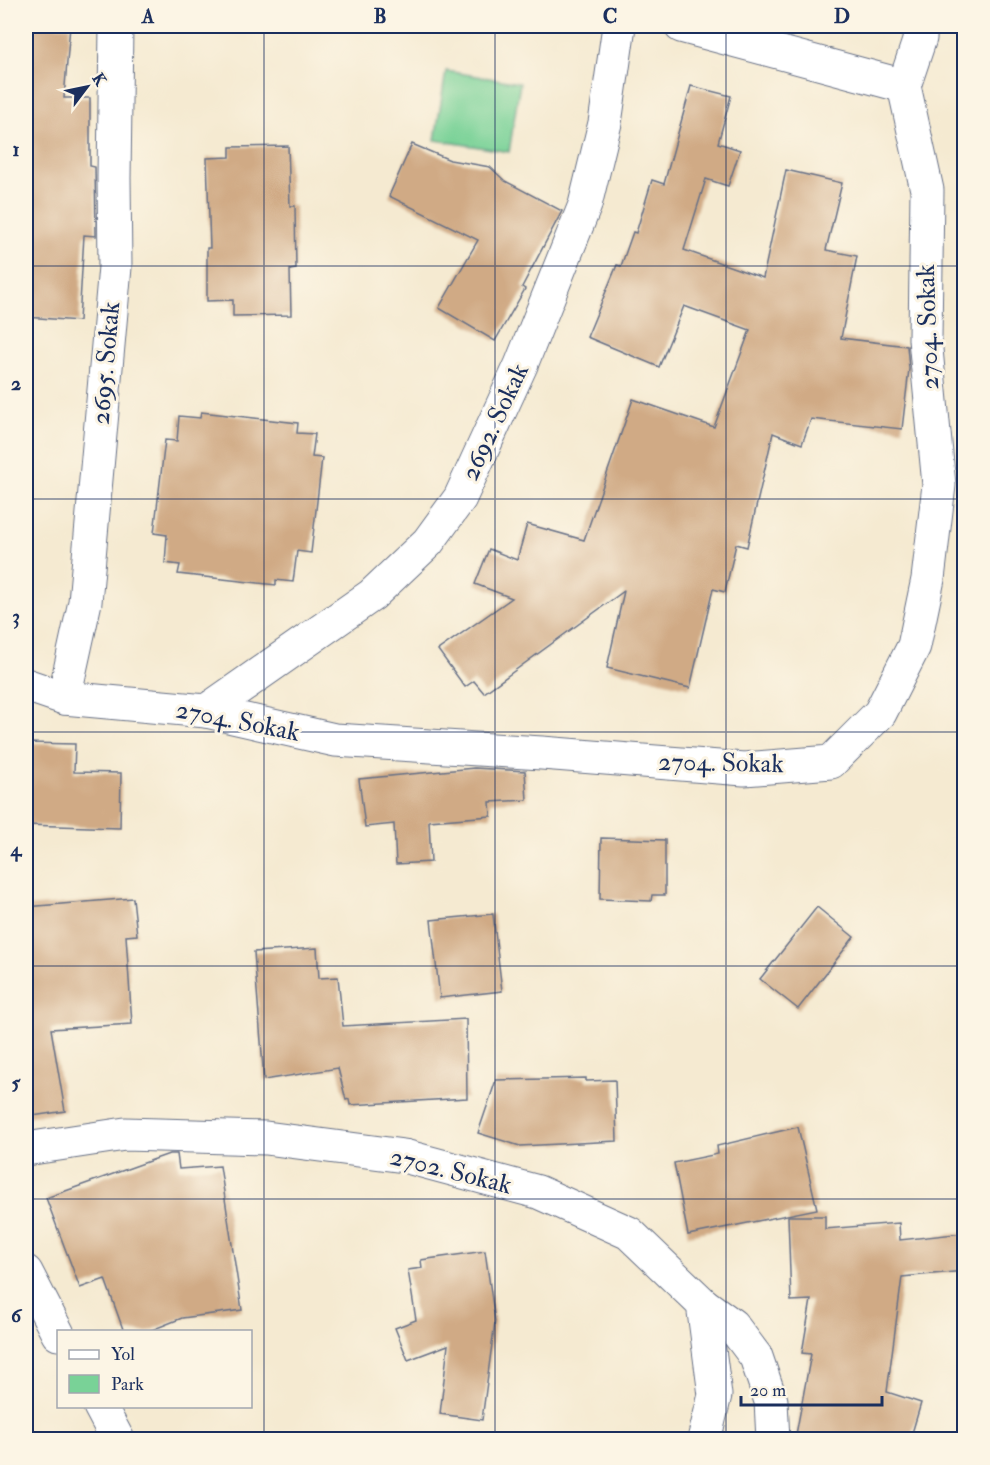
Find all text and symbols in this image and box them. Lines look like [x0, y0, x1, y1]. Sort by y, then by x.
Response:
text: A [141, 4, 155, 29]
text: B [373, 4, 387, 29]
text: C [603, 4, 617, 29]
text: D [834, 4, 850, 29]
north arrow [57, 57, 117, 117]
text: K [87, 70, 111, 90]
text: 1 [12, 137, 20, 162]
street label: 2704. Sokak [910, 263, 946, 390]
street label: 2695. Sokak [85, 300, 127, 426]
street label: 2692. Sokak [454, 358, 536, 486]
text: 2 [11, 371, 21, 396]
text: 3 [12, 604, 20, 629]
street label: 2704. Sokak [173, 693, 303, 749]
street label: 2704. Sokak [658, 746, 785, 780]
text: 4 [10, 837, 23, 862]
text: 5 [12, 1070, 22, 1095]
street label: 2702. Sokak [387, 1140, 516, 1202]
text: 6 [11, 1303, 23, 1328]
legend [57, 1330, 252, 1408]
text: Yol [111, 1343, 135, 1366]
scale bar [741, 1369, 882, 1407]
text: Park [111, 1373, 144, 1396]
text: 20 m [750, 1379, 786, 1402]

